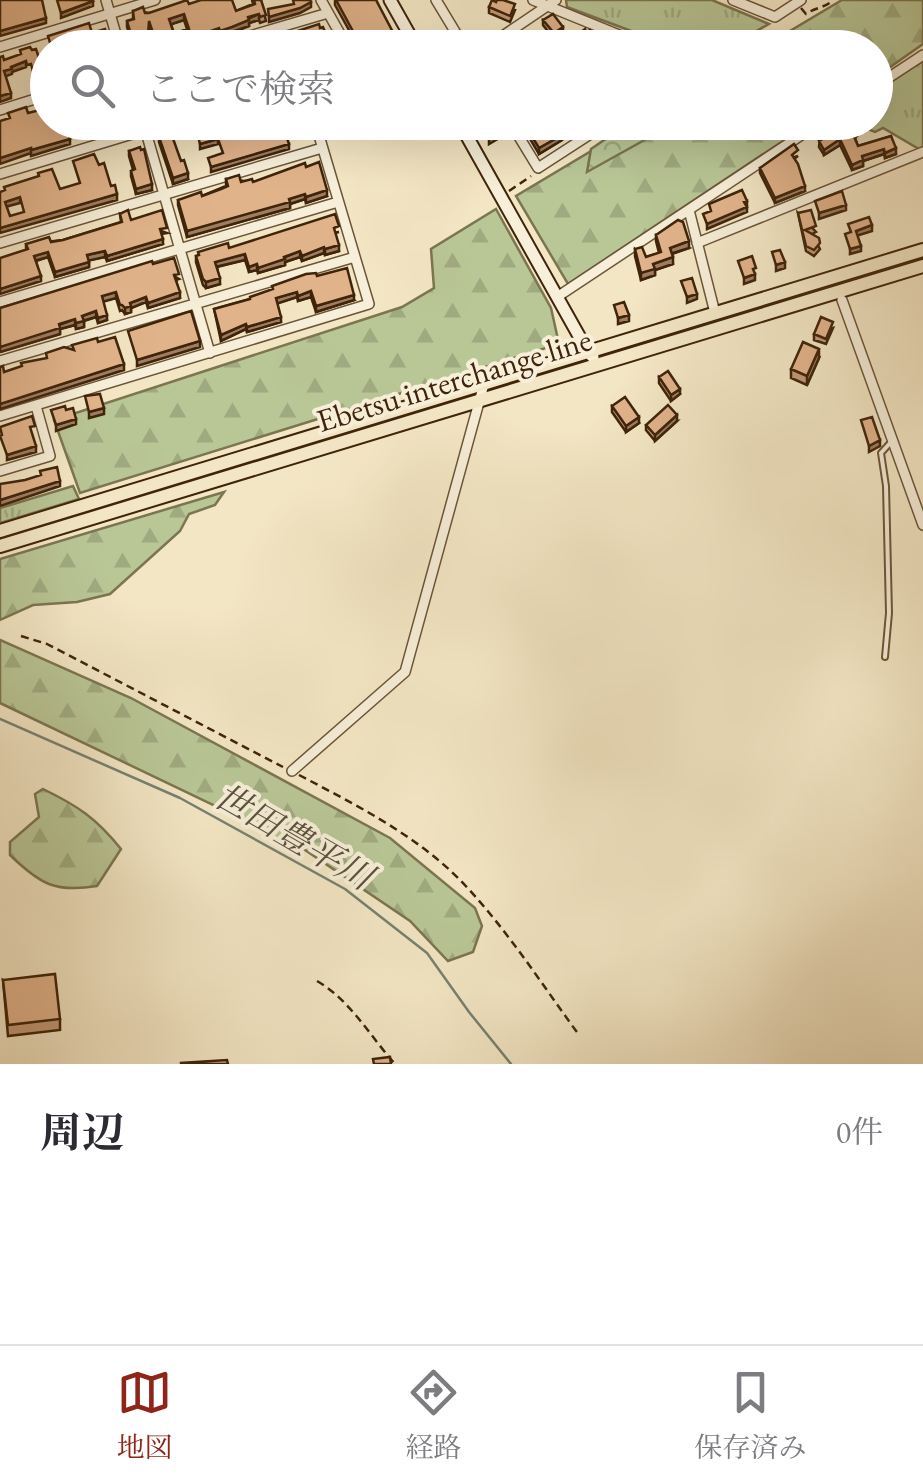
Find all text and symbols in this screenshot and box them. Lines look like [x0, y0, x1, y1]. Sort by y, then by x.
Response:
search box [30, 30, 893, 140]
icon: search [65, 58, 120, 113]
text: ここで検索 [145, 64, 335, 113]
street label: Ebetsu interchange line [311, 318, 597, 442]
water label: 世田豊平川 [207, 773, 384, 901]
text: 周辺 [40, 1105, 124, 1160]
text: 0件 [836, 1111, 883, 1153]
tab: 地図 [116, 1365, 173, 1465]
tab: 経路 [405, 1365, 462, 1465]
tab: 保存済み [694, 1365, 807, 1465]

